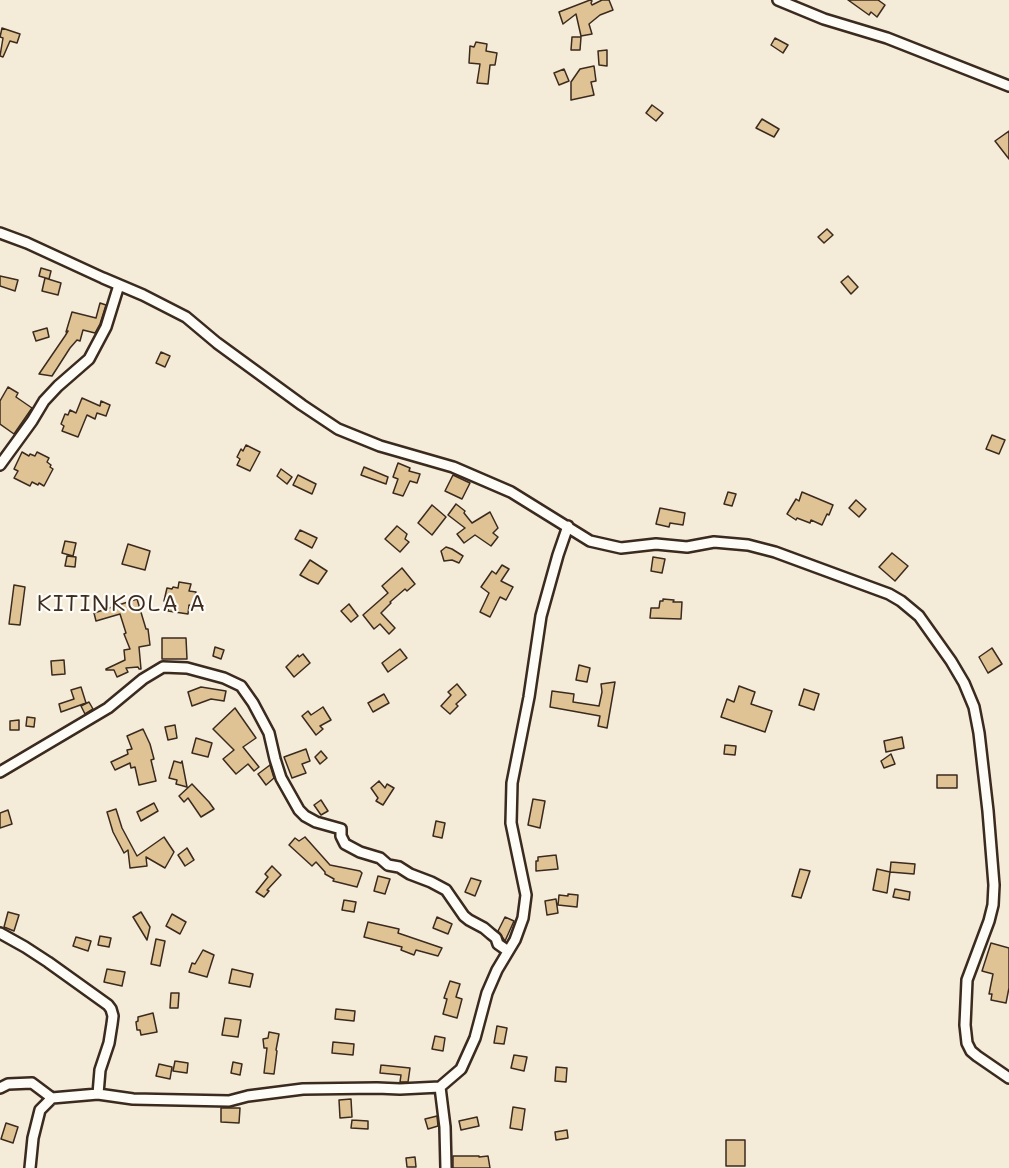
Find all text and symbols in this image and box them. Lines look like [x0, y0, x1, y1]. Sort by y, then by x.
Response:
district label: KITINKOLA A [37, 590, 207, 618]

